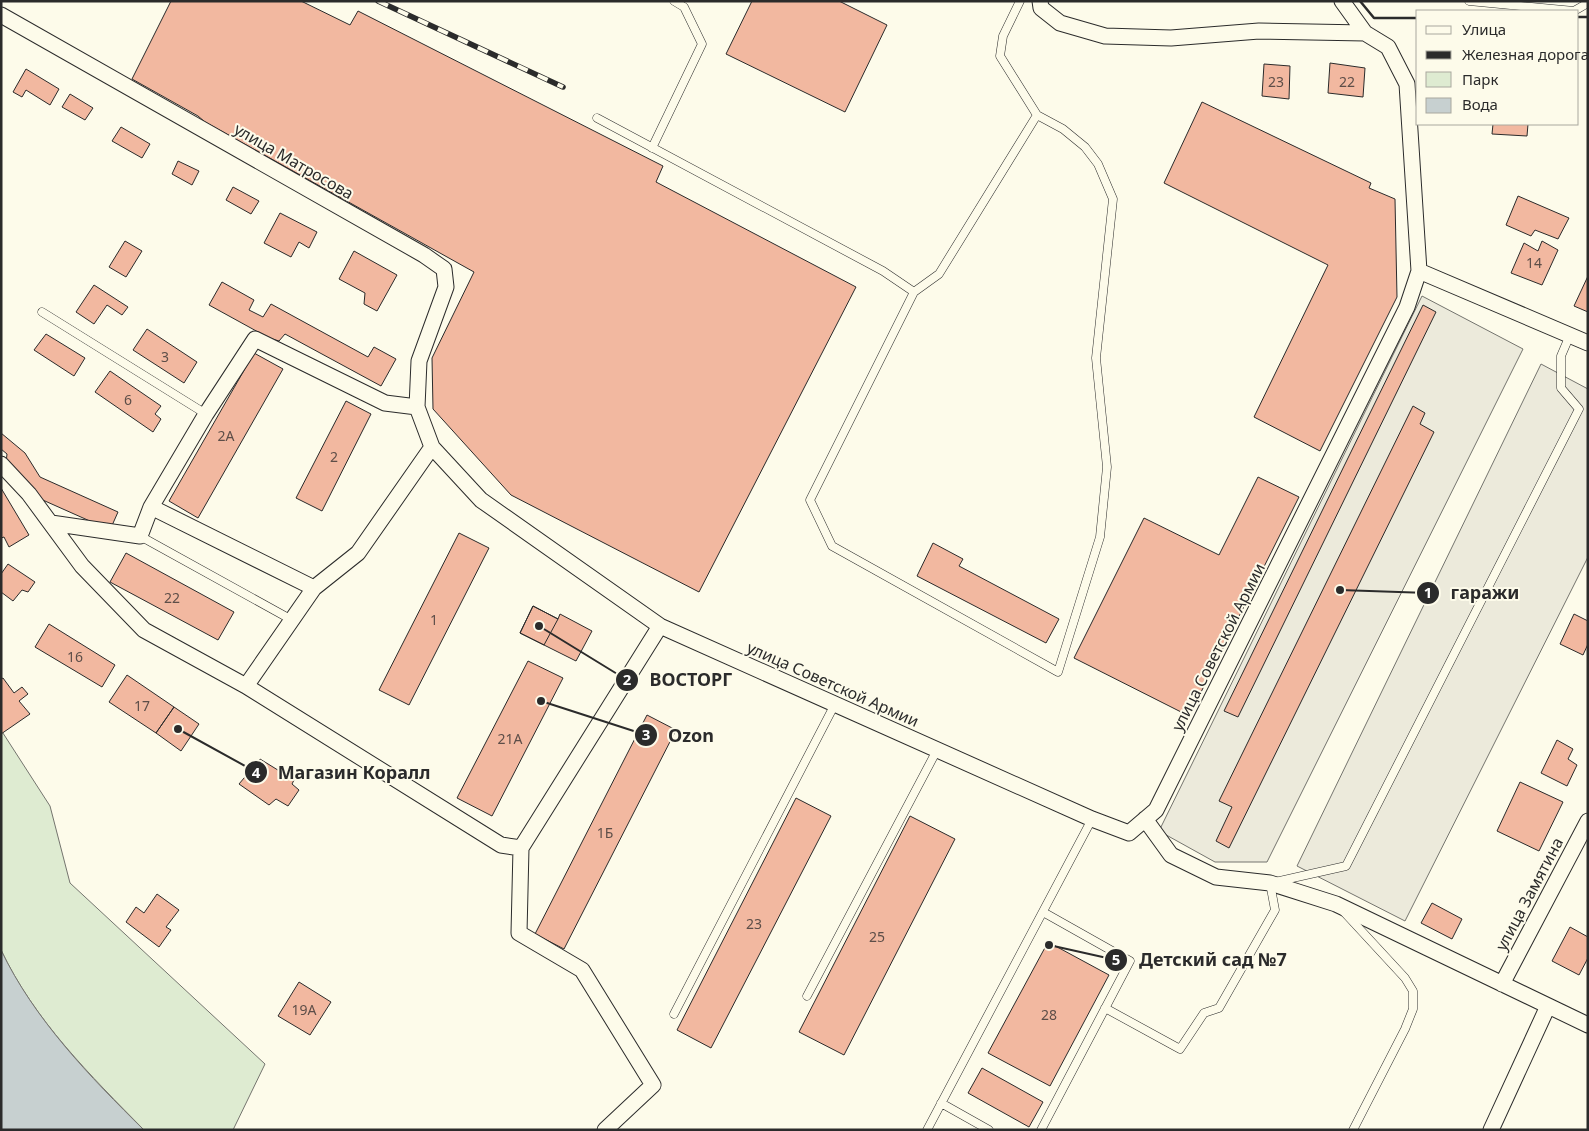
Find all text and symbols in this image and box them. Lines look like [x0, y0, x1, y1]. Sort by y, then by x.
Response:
legend [1416, 10, 1579, 125]
text: Улица [1462, 19, 1506, 39]
text: Железная дорога [1462, 44, 1589, 64]
text: Парк [1462, 69, 1498, 89]
house number: 23 [1268, 72, 1284, 91]
house number: 22 [1339, 72, 1355, 91]
text: Вода [1462, 94, 1498, 114]
street label: улица Матросова [230, 118, 358, 204]
house number: 14 [1526, 253, 1542, 272]
house number: 3 [161, 347, 169, 366]
house number: 6 [124, 390, 132, 409]
house number: 2А [218, 426, 235, 445]
house number: 2 [330, 447, 338, 466]
street label: улица Советской Армии [1166, 559, 1270, 735]
callout: гаражи [1416, 576, 1529, 609]
text: гаражи [1451, 580, 1519, 604]
text: 1 [1424, 582, 1432, 602]
house number: 22 [164, 588, 180, 607]
house number: 1 [430, 610, 438, 629]
street label: улица Советской Армии [744, 636, 922, 732]
house number: 16 [67, 647, 83, 666]
callout: ВОСТОРГ [614, 663, 742, 696]
text: ВОСТОРГ [650, 667, 732, 691]
text: 2 [623, 669, 632, 689]
house number: 17 [134, 696, 150, 715]
callout: Ozon [633, 719, 724, 752]
text: Ozon [668, 723, 714, 747]
text: 3 [642, 724, 650, 744]
house number: 21А [498, 729, 523, 748]
callout: Магазин Коралл [243, 756, 441, 789]
text: Магазин Коралл [278, 760, 430, 784]
text: 4 [252, 762, 261, 782]
house number: 1Б [597, 823, 613, 842]
street label: улица Замятина [1490, 834, 1568, 954]
house number: 23 [746, 914, 762, 933]
house number: 25 [869, 927, 885, 946]
callout: Детский сад №7 [1104, 943, 1296, 976]
text: Детский сад №7 [1139, 947, 1287, 971]
text: 5 [1112, 949, 1120, 969]
house number: 19А [292, 1000, 317, 1019]
house number: 28 [1041, 1005, 1057, 1024]

